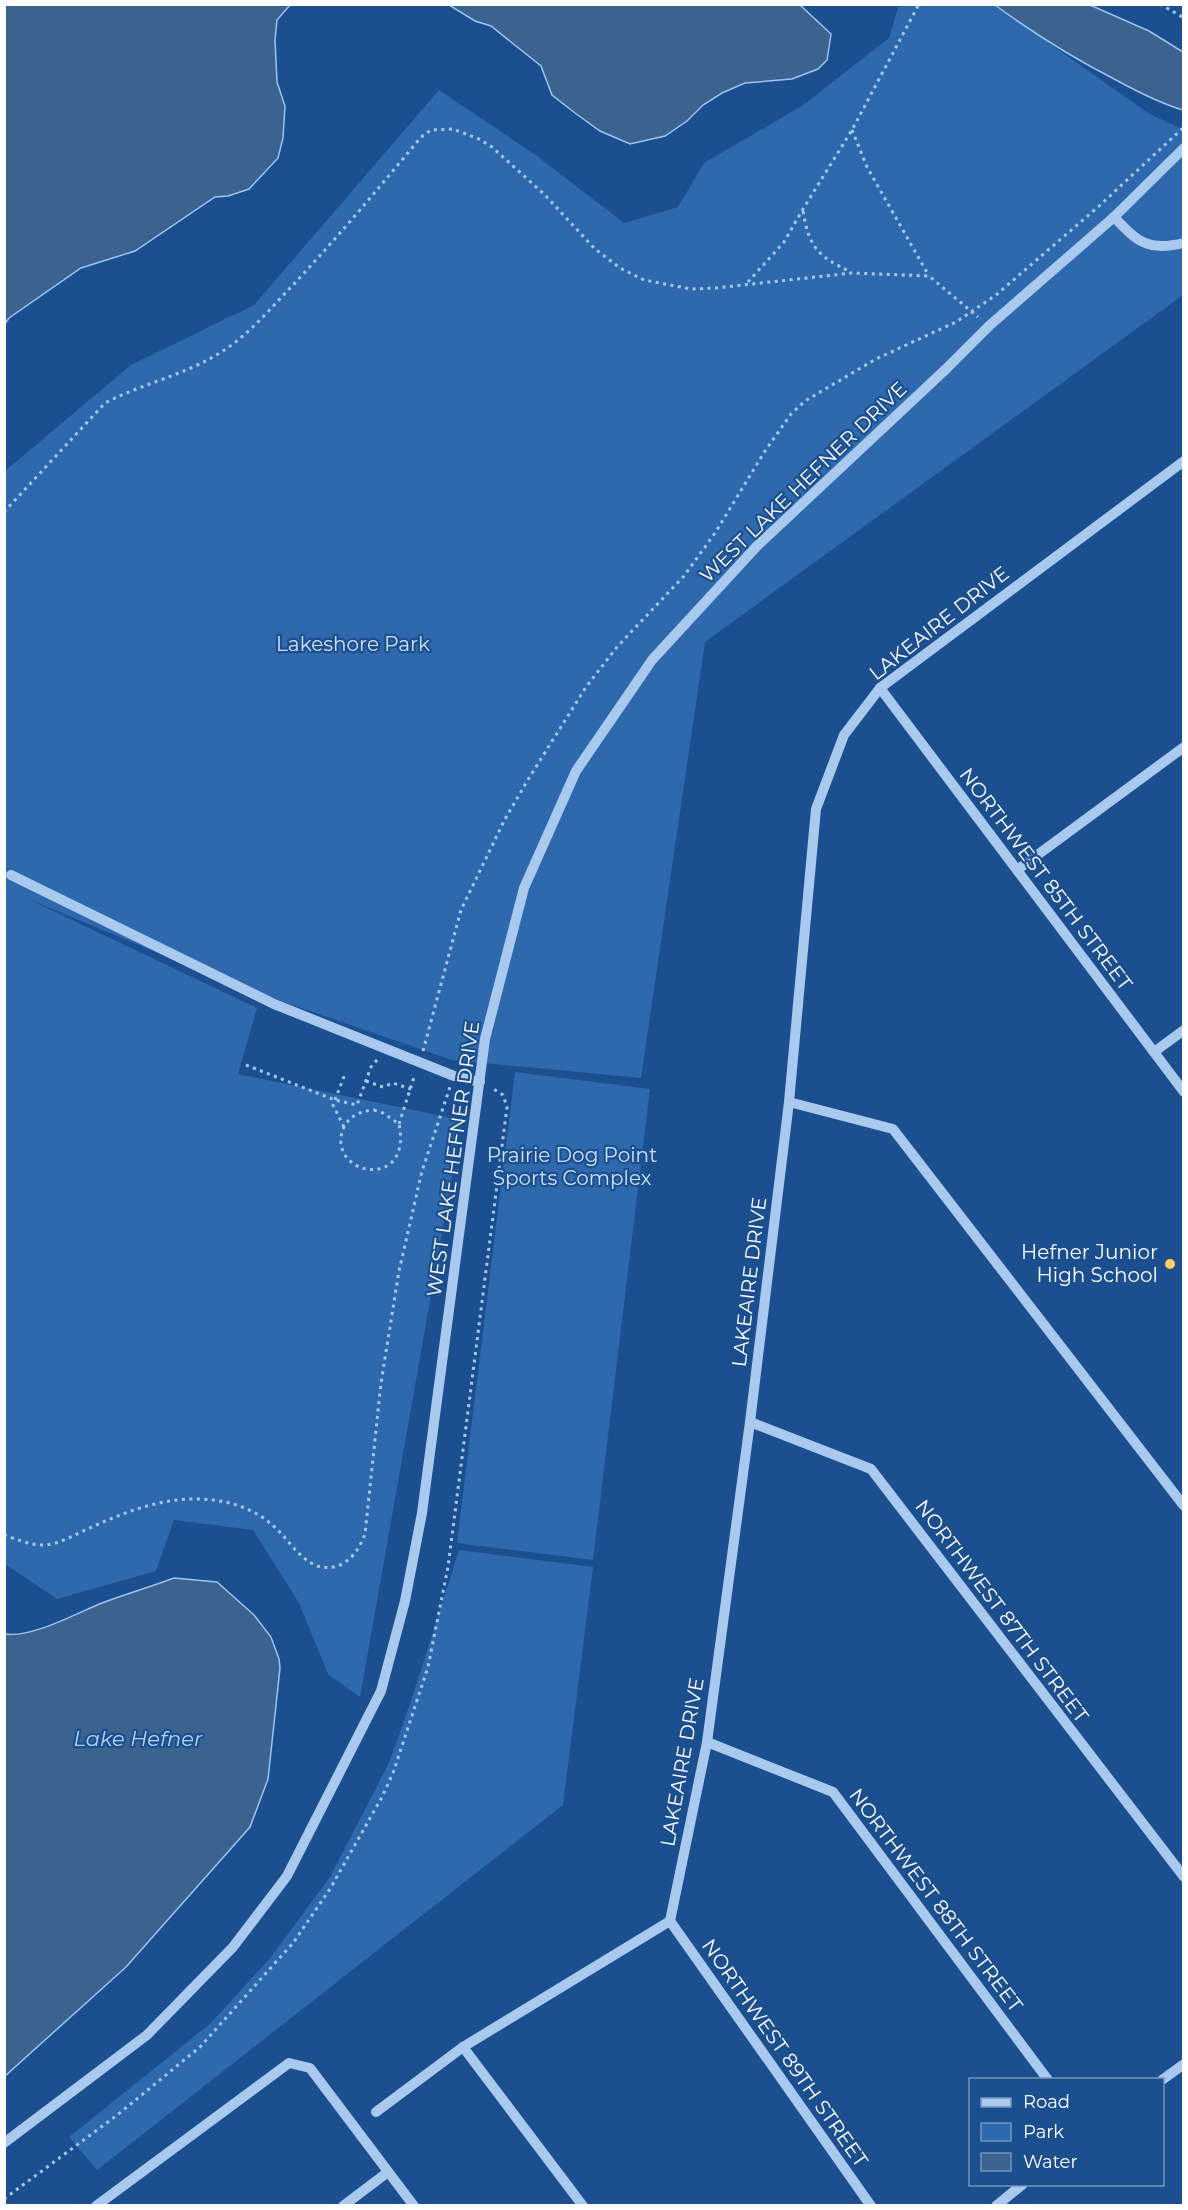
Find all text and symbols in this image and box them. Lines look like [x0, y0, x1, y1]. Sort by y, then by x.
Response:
street label: WEST LAKE HEFNER DRIVE [695, 377, 911, 587]
street label: LAKEAIRE DRIVE [864, 561, 1014, 685]
park label: Lakeshore Park [276, 632, 430, 656]
street label: NORTHWEST 85TH STREET [955, 763, 1138, 995]
street label: WEST LAKE HEFNER DRIVE [422, 1019, 484, 1299]
park label: Prairie Dog Point Sports Complex [487, 1143, 657, 1190]
street label: LAKEAIRE DRIVE [727, 1196, 771, 1368]
place label: Hefner Junior High School [1021, 1240, 1158, 1287]
marker: Hefner Junior High School [1163, 1257, 1177, 1271]
street label: NORTHWEST 87TH STREET [910, 1495, 1094, 1728]
street label: LAKEAIRE DRIVE [655, 1676, 709, 1848]
water label: Lake Hefner [74, 1726, 203, 1751]
street label: NORTHWEST 88TH STREET [844, 1784, 1028, 2017]
street label: NORTHWEST 89TH STREET [697, 1934, 873, 2172]
legend [969, 2078, 1164, 2186]
text: Road [1023, 2091, 1070, 2113]
text: Park [1023, 2121, 1064, 2143]
text: Water [1023, 2151, 1078, 2173]

